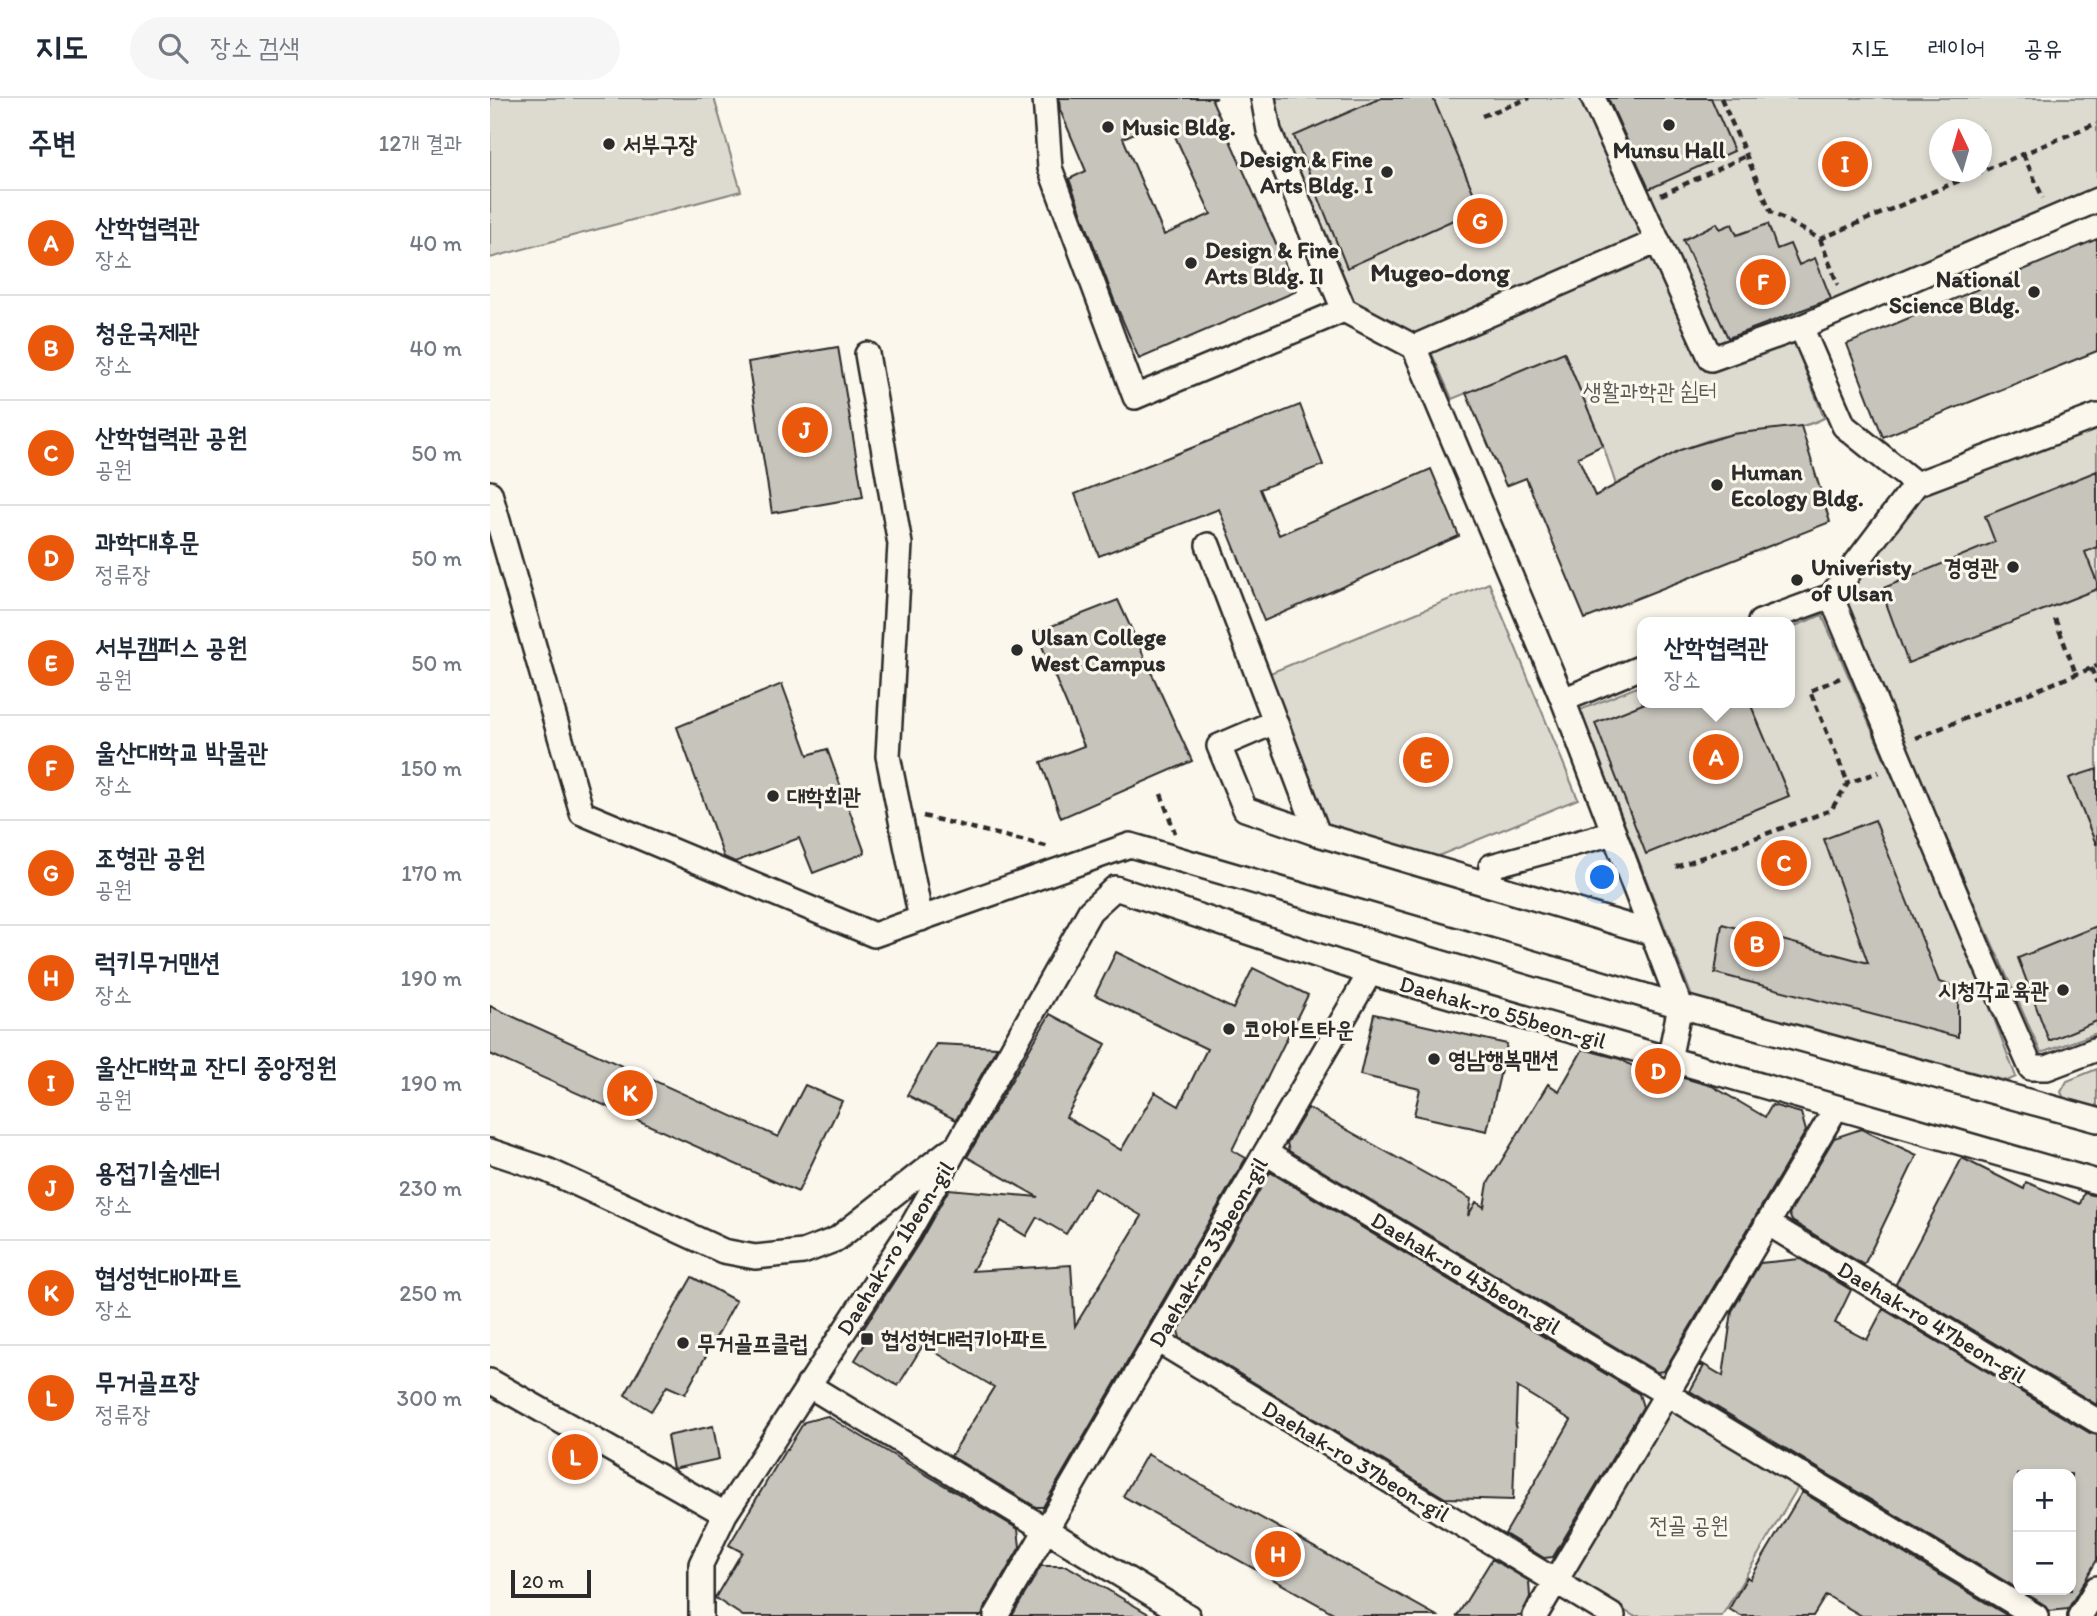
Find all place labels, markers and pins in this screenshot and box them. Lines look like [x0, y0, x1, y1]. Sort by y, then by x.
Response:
place label: Music Bldg. [1122, 113, 1236, 141]
marker: Munsu Hall [1661, 117, 1677, 133]
marker: Music Bldg. [1100, 119, 1116, 135]
place label: 서부구장 [623, 130, 698, 158]
marker: 서부구장 [601, 136, 617, 152]
place label: Munsu Hall [1613, 136, 1726, 164]
pin: I [1822, 138, 1868, 190]
place label: Design & Fine Arts Bldg. I [1239, 145, 1373, 199]
marker: Design & Fine Arts Bldg. I [1379, 164, 1395, 180]
pin: G [1457, 195, 1503, 247]
place label: Design & Fine Arts Bldg. II [1204, 236, 1339, 290]
marker: Design & Fine Arts Bldg. II [1183, 255, 1199, 271]
pin: F [1740, 256, 1786, 308]
place label: National Science Bldg. [1889, 265, 2020, 319]
marker: National Science Bldg. [2026, 284, 2042, 300]
pin: J [782, 404, 828, 456]
place label: Human Ecology Bldg. [1731, 458, 1864, 512]
marker: Human Ecology Bldg. [1709, 477, 1725, 493]
place label: Univeristy of Ulsan [1811, 553, 1912, 607]
place label: 경영관 [1943, 553, 1999, 581]
marker: 경영관 [2005, 559, 2021, 575]
marker: Univeristy of Ulsan [1789, 572, 1805, 588]
place label: Ulsan College West Campus [1031, 623, 1167, 677]
marker: Ulsan College West Campus [1009, 642, 1025, 658]
pin: A [1693, 731, 1739, 783]
pin: E [1403, 734, 1449, 786]
place label: 대학회관 [787, 782, 862, 810]
marker: 대학회관 [765, 788, 781, 804]
pin: C [1761, 837, 1807, 889]
pin: B [1734, 918, 1780, 970]
place label: 시청각교육관 [1938, 976, 2049, 1004]
marker: 시청각교육관 [2055, 982, 2071, 998]
place label: 코아아트타운 [1243, 1015, 1354, 1043]
marker: 코아아트타운 [1221, 1021, 1237, 1037]
place label: 영남행복맨션 [1448, 1045, 1559, 1073]
pin: D [1635, 1045, 1681, 1097]
marker: 영남행복맨션 [1426, 1051, 1442, 1067]
pin: K [607, 1067, 653, 1119]
place label: 협성현대럭키아파트 [881, 1325, 1048, 1353]
place label: 무거골프클럽 [697, 1329, 808, 1357]
marker: 협성현대럭키아파트 [859, 1331, 875, 1347]
marker: 무거골프클럽 [675, 1335, 691, 1351]
pin: L [552, 1431, 598, 1483]
pin: H [1255, 1528, 1301, 1580]

